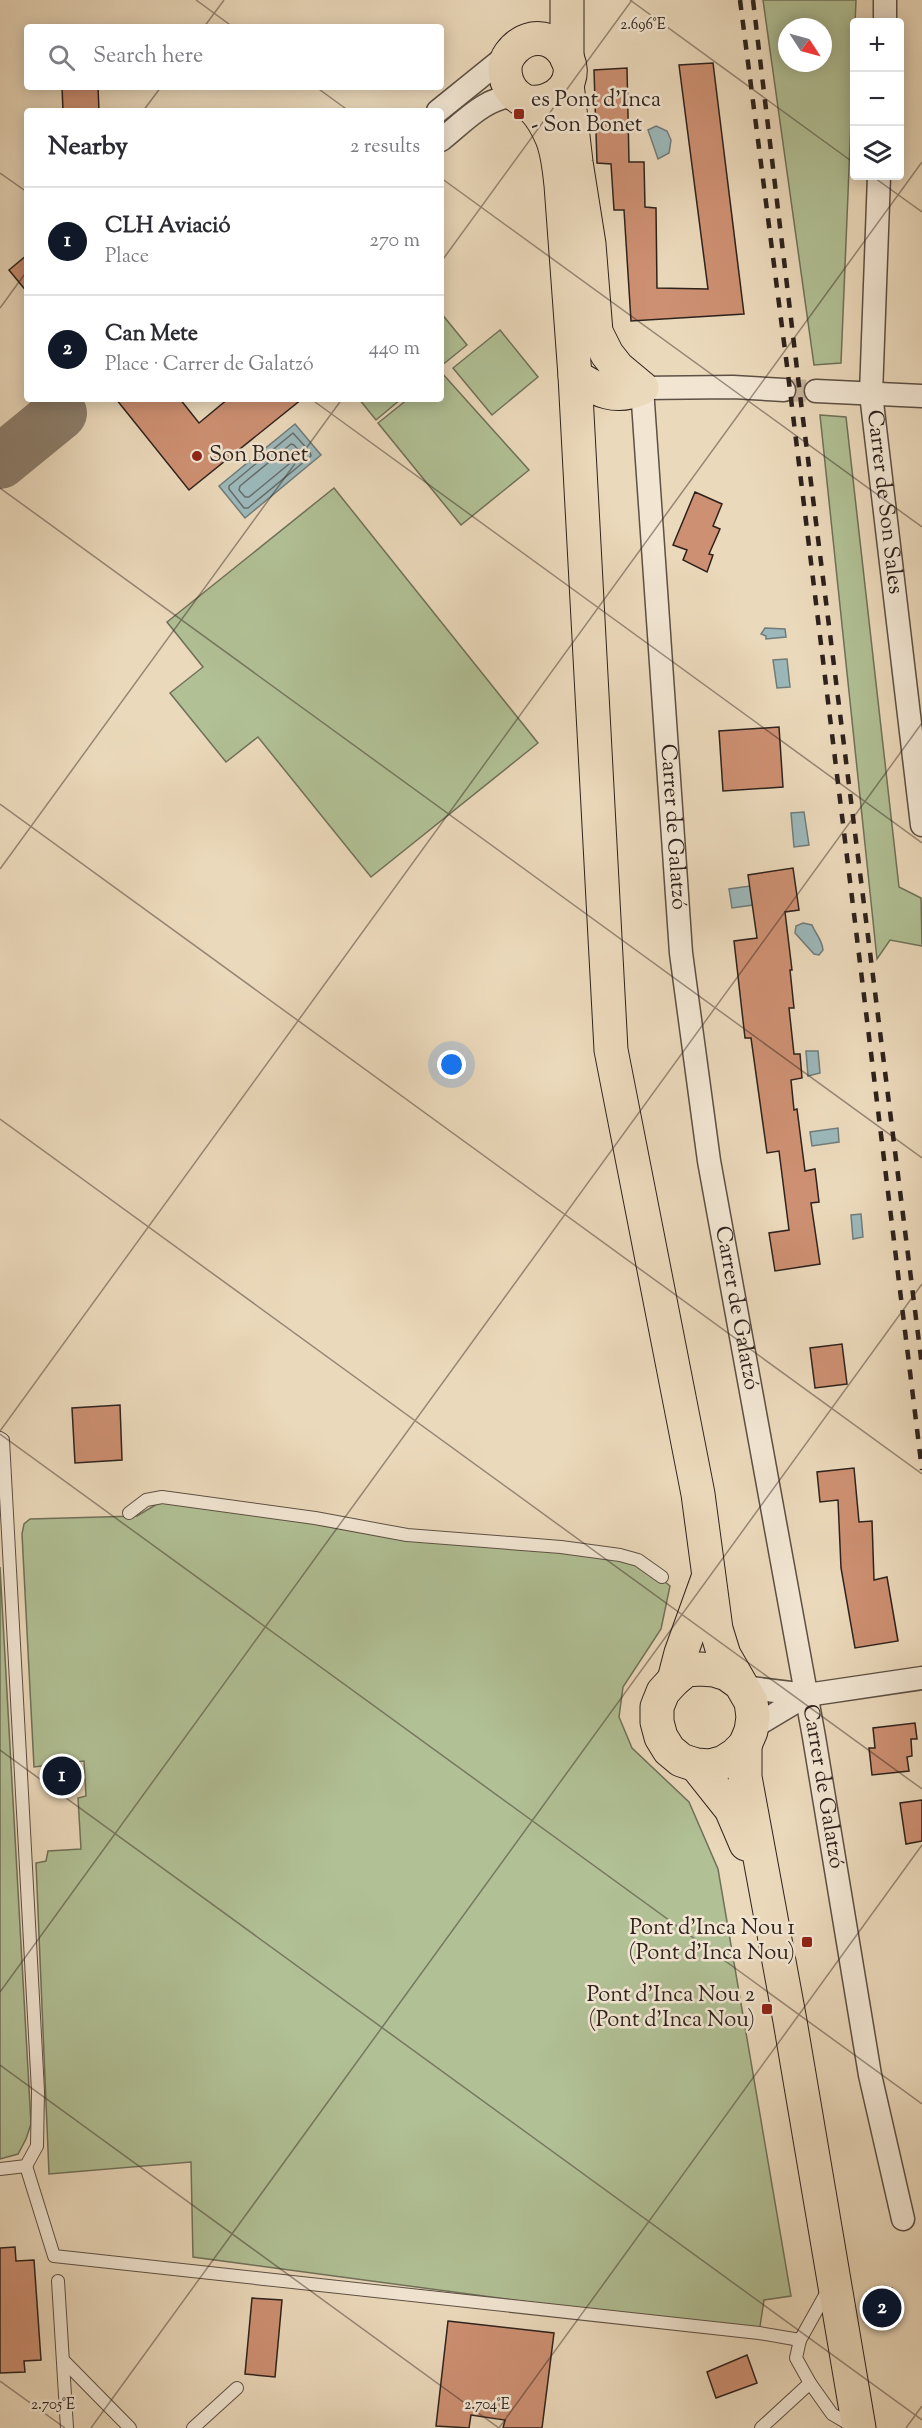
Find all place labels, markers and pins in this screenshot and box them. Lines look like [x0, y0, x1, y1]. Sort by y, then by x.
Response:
place label: es Pont d'Inca - Son Bonet [531, 85, 661, 142]
marker: es Pont d'Inca - Son Bonet [512, 107, 526, 121]
place label: Son Bonet [209, 440, 309, 472]
marker: Son Bonet [190, 449, 204, 463]
pin: 1 [42, 1754, 82, 1798]
place label: Pont d'Inca Nou 1 (Pont d'Inca Nou) [629, 1913, 796, 1970]
marker: Pont d'Inca Nou 1 (Pont d'Inca Nou) [800, 1935, 814, 1949]
place label: Pont d'Inca Nou 2 (Pont d'Inca Nou) [587, 1980, 755, 2037]
marker: Pont d'Inca Nou 2 (Pont d'Inca Nou) [760, 2002, 774, 2016]
pin: 2 [862, 2286, 902, 2330]

